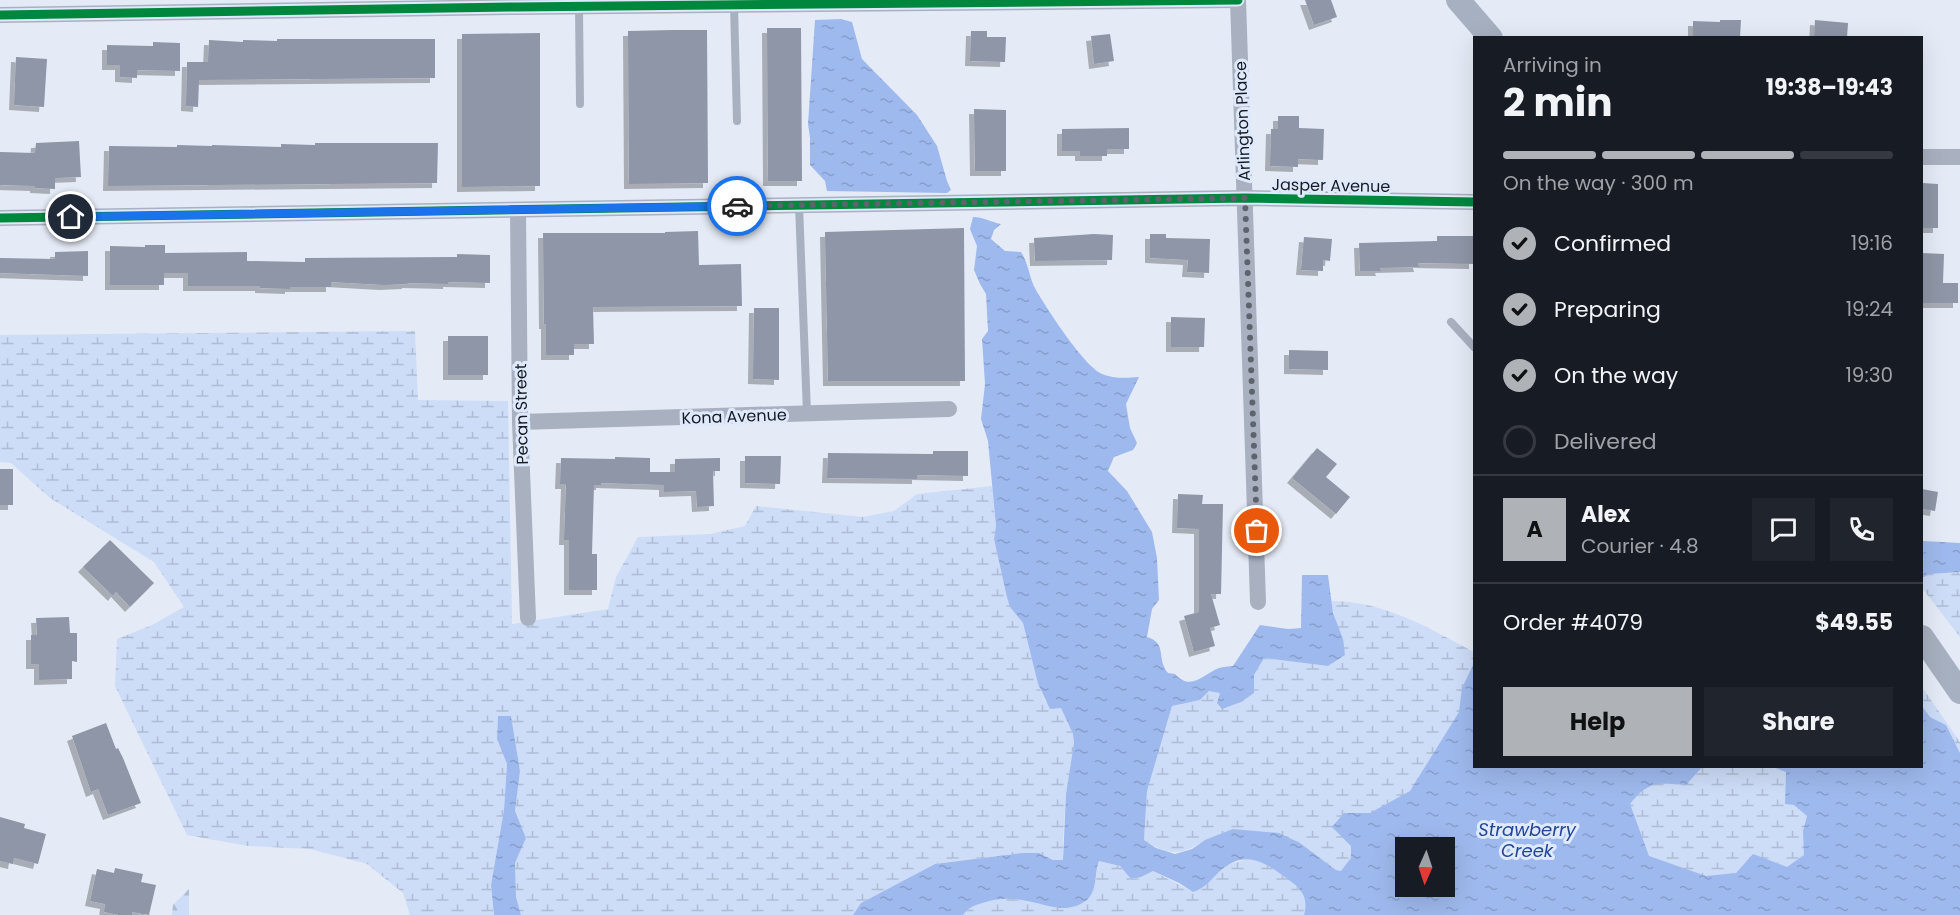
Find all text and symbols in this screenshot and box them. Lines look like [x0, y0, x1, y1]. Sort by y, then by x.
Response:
text: Arriving in [1503, 51, 1602, 79]
street label: Arlington Place [1229, 61, 1256, 181]
text: 19:38–19:43 [1766, 72, 1893, 103]
text: 2 min [1503, 75, 1613, 130]
text: On the way · 300 m [1503, 169, 1694, 197]
street label: Jasper Avenue [1271, 173, 1391, 198]
courier [707, 176, 767, 236]
icon: car [721, 190, 754, 223]
pin [45, 191, 96, 242]
icon: home [54, 200, 87, 233]
icon: check [1503, 227, 1536, 260]
text: Confirmed [1554, 228, 1671, 259]
text: 19:16 [1851, 229, 1893, 257]
icon: check [1503, 293, 1536, 326]
text: Preparing [1554, 294, 1661, 325]
text: 19:24 [1846, 295, 1893, 323]
icon: check [1503, 359, 1536, 392]
text: On the way [1554, 360, 1678, 391]
text: 19:30 [1845, 361, 1893, 389]
street label: Pecan Street [509, 363, 534, 465]
street label: Kona Avenue [681, 403, 787, 430]
text: Delivered [1554, 426, 1657, 457]
button: chat [1752, 498, 1815, 561]
button: phone [1830, 498, 1893, 561]
text: Alex [1581, 499, 1630, 530]
pin [1231, 505, 1282, 556]
icon: bag [1240, 514, 1273, 547]
text: A [1526, 514, 1543, 545]
text: Courier · 4.8 [1581, 532, 1699, 560]
text: Order #4079 [1503, 607, 1643, 638]
text: $49.55 [1815, 607, 1893, 638]
button: Help [1503, 687, 1692, 756]
button: Share [1704, 687, 1893, 756]
water label: Strawberry Creek [1478, 817, 1577, 863]
north arrow [1395, 837, 1455, 897]
map controls [1395, 837, 1455, 897]

